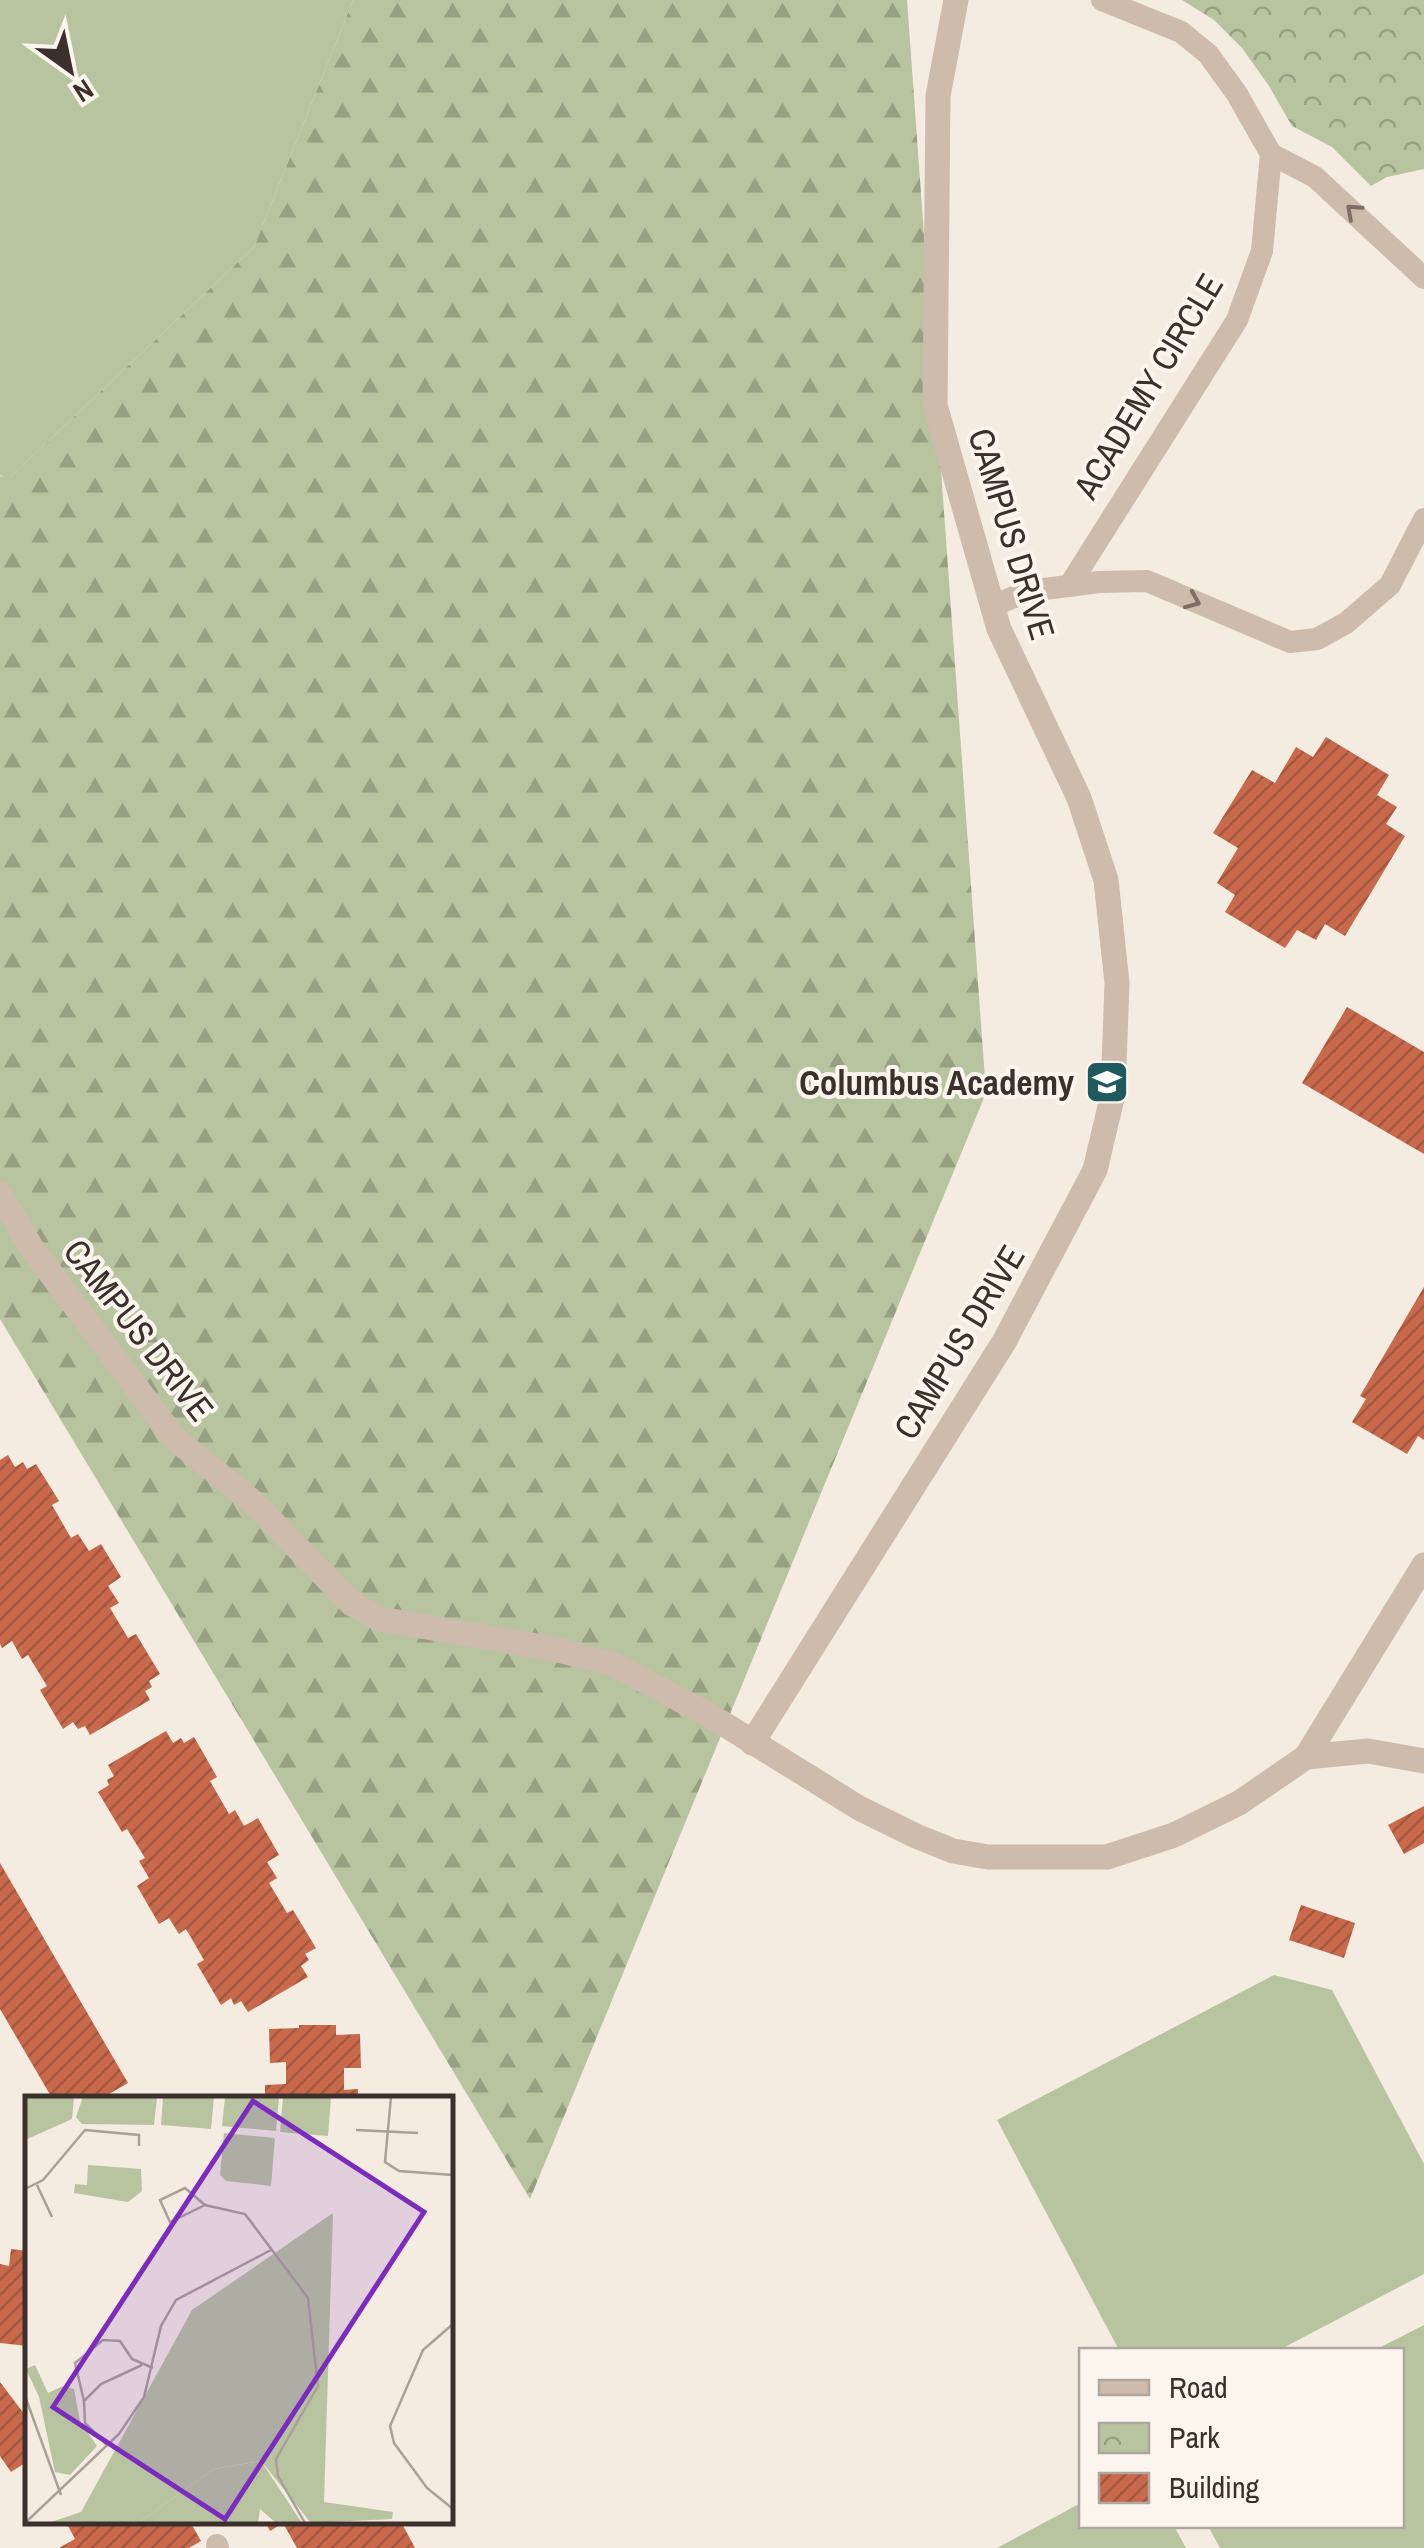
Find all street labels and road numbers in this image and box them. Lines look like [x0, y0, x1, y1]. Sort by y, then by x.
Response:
street label: ACADEMY CIRCLE [1062, 265, 1234, 508]
street label: CAMPUS DRIVE [958, 423, 1066, 645]
street label: CAMPUS DRIVE [53, 1229, 225, 1431]
street label: CAMPUS DRIVE [883, 1236, 1035, 1448]

